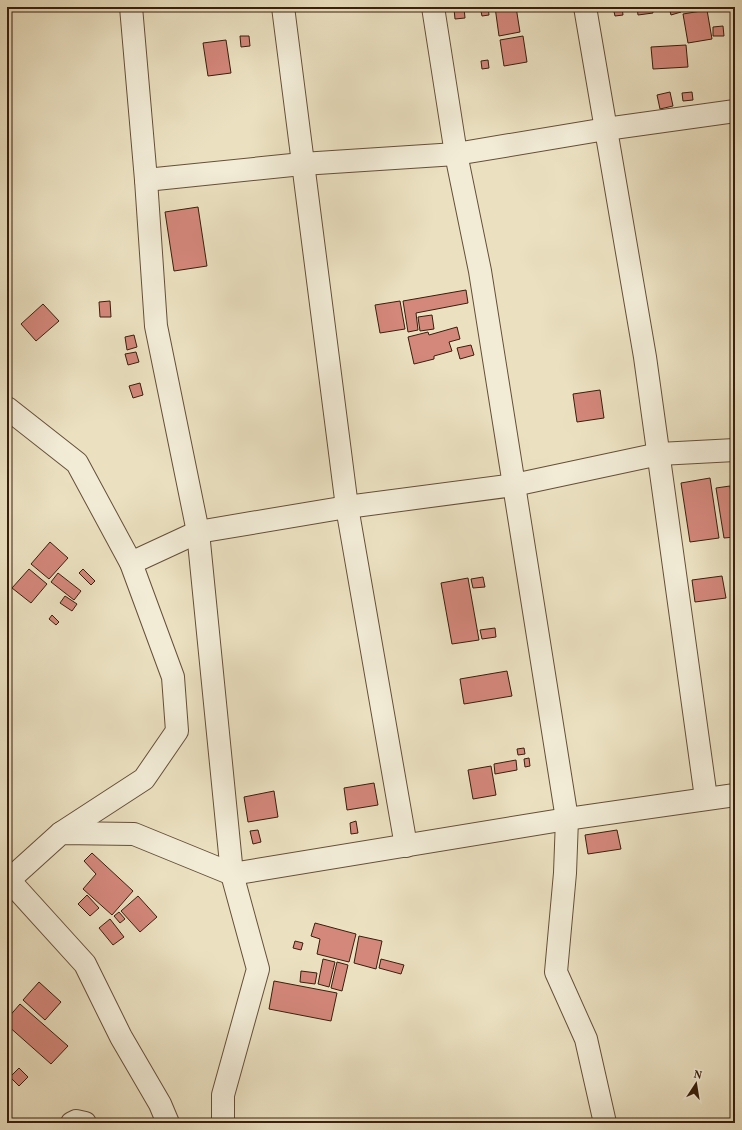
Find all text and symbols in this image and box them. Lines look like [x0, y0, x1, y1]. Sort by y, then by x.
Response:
north arrow [676, 1064, 716, 1104]
text: N [692, 1068, 703, 1084]

